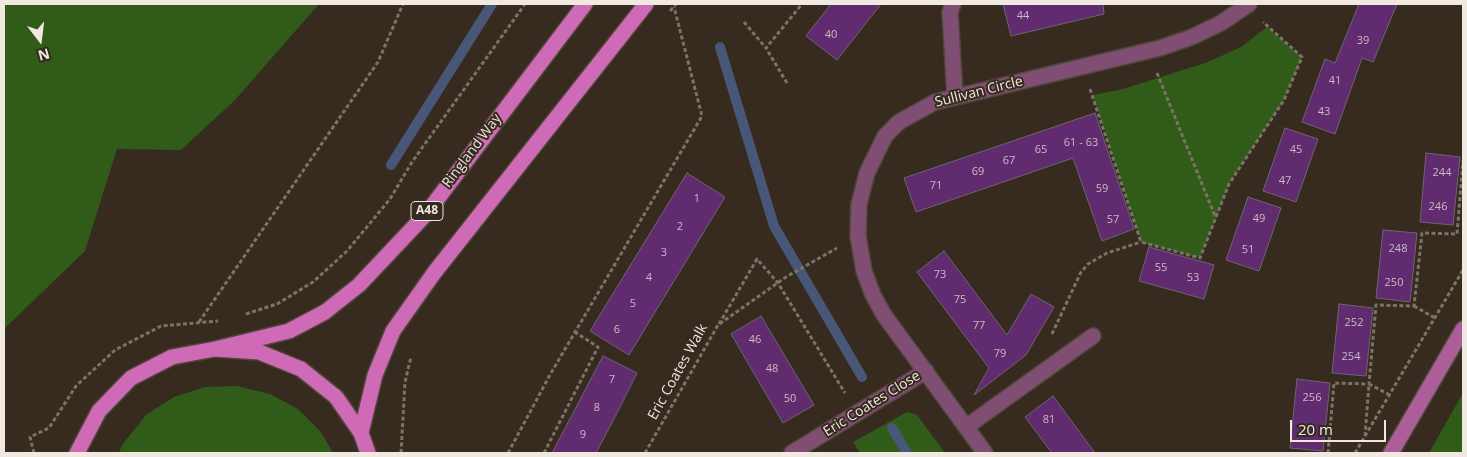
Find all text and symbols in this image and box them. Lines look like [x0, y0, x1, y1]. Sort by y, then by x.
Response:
house number: 44 [1017, 9, 1029, 23]
north arrow [15, 15, 65, 65]
house number: 40 [825, 28, 837, 42]
house number: 39 [1357, 34, 1369, 48]
text: N [36, 44, 52, 66]
street label: Sullivan Circle [933, 73, 1025, 111]
house number: 41 [1329, 74, 1341, 88]
house number: 43 [1318, 105, 1330, 119]
street label: Ringland Way [439, 111, 505, 191]
house number: 61 - 63 [1064, 136, 1098, 150]
house number: 65 [1035, 143, 1047, 157]
house number: 45 [1290, 143, 1302, 157]
house number: 67 [1003, 154, 1015, 168]
house number: 69 [972, 165, 984, 179]
house number: 244 [1433, 166, 1451, 180]
house number: 47 [1279, 174, 1291, 188]
house number: 71 [930, 179, 942, 193]
house number: 59 [1096, 182, 1108, 196]
house number: 1 [694, 192, 700, 206]
house number: 246 [1429, 200, 1447, 214]
road number: A48 [411, 202, 443, 220]
house number: 49 [1253, 212, 1265, 226]
house number: 57 [1107, 213, 1119, 227]
house number: 2 [677, 220, 683, 234]
house number: 248 [1389, 242, 1407, 256]
house number: 51 [1242, 243, 1254, 257]
house number: 3 [661, 246, 667, 260]
house number: 55 [1155, 261, 1167, 275]
house number: 73 [934, 268, 946, 282]
house number: 4 [646, 271, 652, 285]
house number: 53 [1187, 271, 1199, 285]
house number: 250 [1385, 276, 1403, 290]
house number: 75 [954, 293, 966, 307]
house number: 5 [630, 297, 636, 311]
house number: 252 [1345, 316, 1363, 330]
house number: 77 [973, 319, 985, 333]
street label: Eric Coates Walk [645, 321, 711, 423]
house number: 6 [614, 323, 620, 337]
house number: 46 [749, 333, 761, 347]
house number: 79 [994, 347, 1006, 361]
house number: 254 [1342, 350, 1360, 364]
house number: 48 [766, 362, 778, 376]
street label: Eric Coates Close [821, 368, 923, 440]
house number: 7 [609, 373, 615, 387]
house number: 256 [1303, 391, 1321, 405]
house number: 50 [784, 392, 796, 406]
house number: 8 [594, 401, 600, 415]
scale bar [1292, 410, 1388, 442]
house number: 81 [1043, 413, 1055, 427]
text: 20 m [1298, 419, 1333, 439]
house number: 9 [580, 428, 586, 442]

